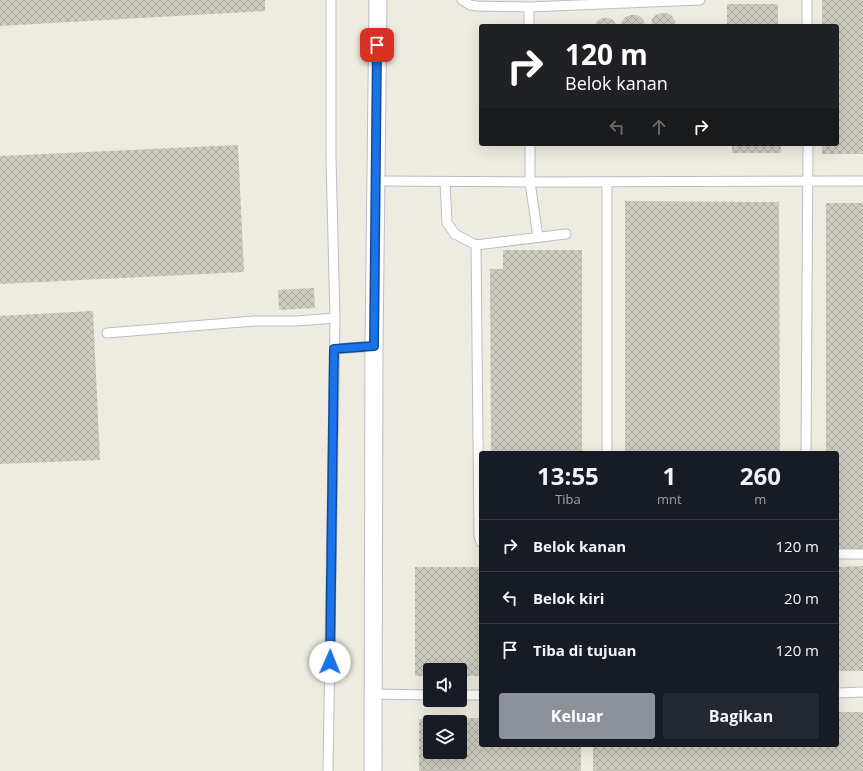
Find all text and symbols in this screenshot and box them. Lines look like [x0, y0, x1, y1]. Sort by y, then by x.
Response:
pin [360, 28, 394, 62]
icon: arrive [366, 34, 388, 56]
text: 120 m [565, 35, 648, 73]
icon: right [499, 40, 551, 92]
text: Belok kanan [565, 71, 668, 95]
icon: left [606, 116, 628, 138]
icon: ahead [648, 116, 670, 138]
icon: right [690, 116, 712, 138]
text: 13:55 [537, 459, 599, 492]
text: 1 [662, 459, 676, 492]
text: 260 [740, 459, 781, 492]
text: Tiba [555, 490, 581, 508]
text: mnt [657, 490, 682, 508]
text: m [754, 490, 766, 508]
icon: right [499, 535, 521, 557]
text: Belok kanan [533, 536, 626, 556]
text: 120 m [775, 536, 819, 556]
icon: left [499, 587, 521, 609]
text: Belok kiri [533, 588, 604, 608]
text: 20 m [784, 588, 819, 608]
icon: arrive [499, 639, 521, 661]
text: Tiba di tujuan [533, 640, 636, 660]
text: 120 m [775, 640, 819, 660]
position arrow [309, 641, 351, 683]
map controls [423, 663, 467, 759]
button: sound [423, 663, 467, 707]
button: Keluar [499, 693, 655, 739]
button: Bagikan [663, 693, 819, 739]
button: layers [423, 715, 467, 759]

